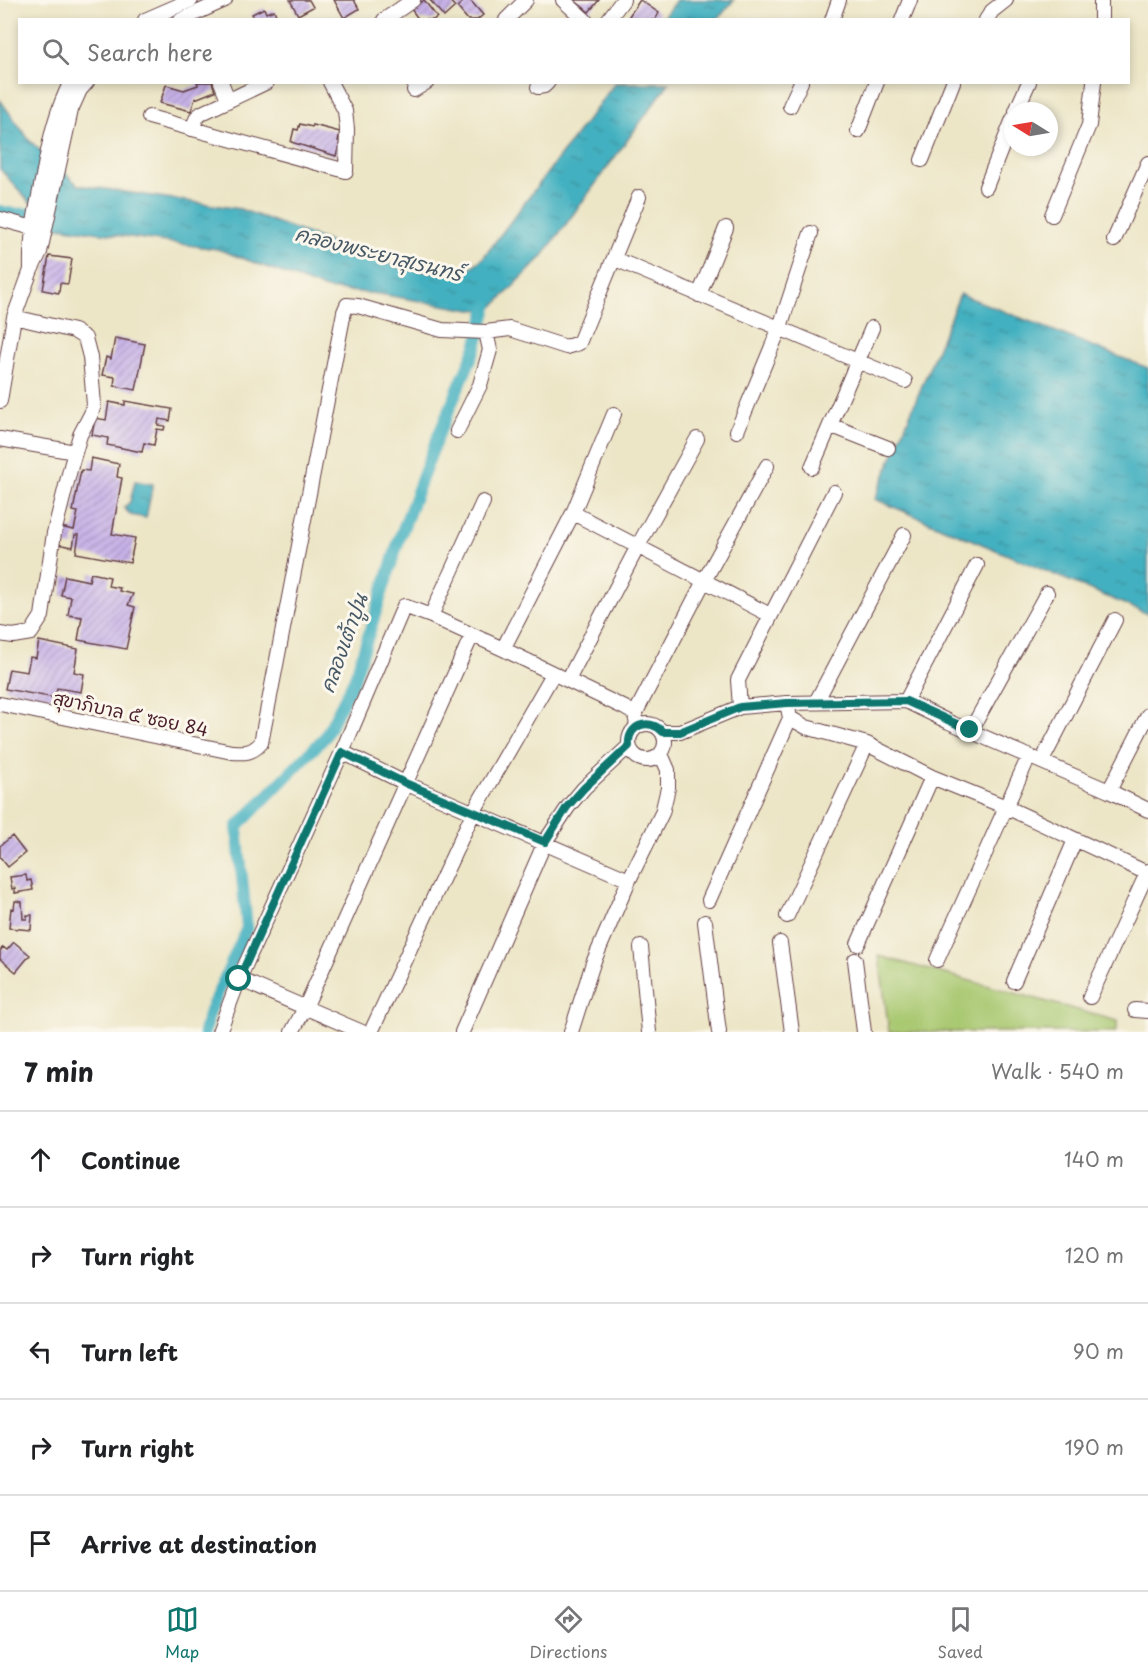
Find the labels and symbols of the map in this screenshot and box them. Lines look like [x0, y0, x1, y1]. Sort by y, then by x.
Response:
north arrow [1004, 102, 1058, 156]
water label: คลองพระยาสุเรนทร์ [292, 218, 470, 290]
water label: คลองเต้าปูน [311, 588, 376, 697]
street label: สุขาภิบาล ๕ ซอย 84 [51, 683, 211, 745]
route end [956, 716, 982, 742]
route start [225, 965, 251, 991]

